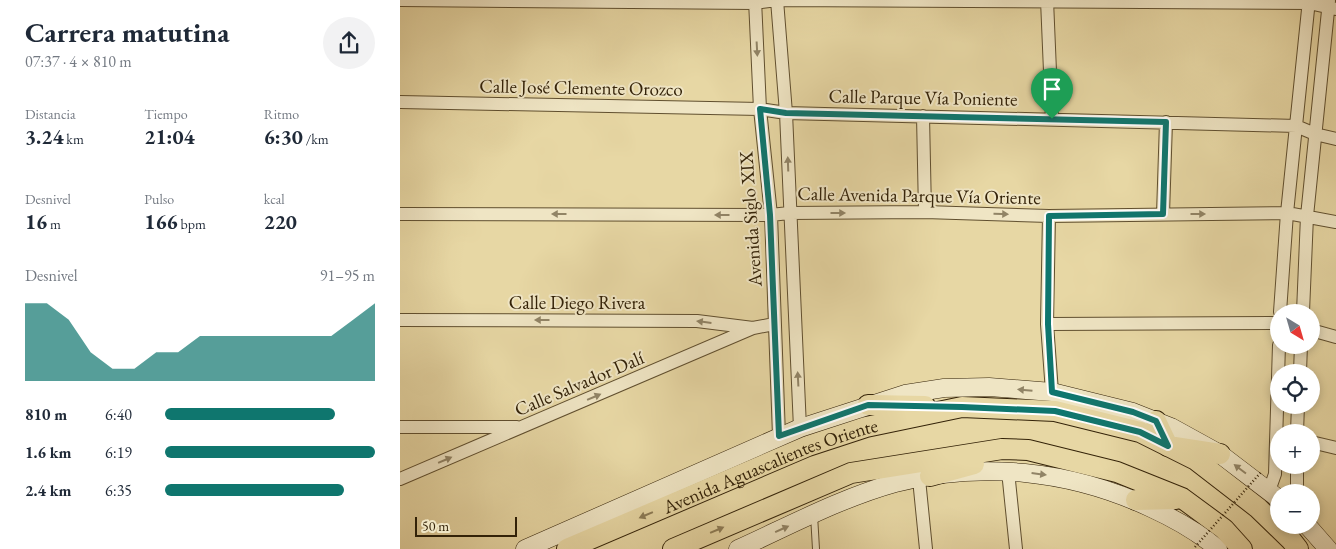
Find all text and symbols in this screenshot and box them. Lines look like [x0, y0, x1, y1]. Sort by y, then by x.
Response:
text: Carrera matutina [25, 14, 229, 50]
button: share [323, 17, 375, 69]
one-way arrow [754, 41, 762, 57]
text: 07:37 · 4 × 810 m [25, 51, 132, 72]
pin [1031, 68, 1073, 119]
street label: Calle José Clemente Orozco [479, 73, 683, 102]
icon: arrive [1038, 75, 1066, 103]
street label: Calle Parque Vía Poniente [828, 83, 1018, 112]
text: Distancia [25, 105, 76, 123]
text: Tiempo [144, 105, 188, 123]
text: Ritmo [264, 105, 299, 123]
text: 3.24 [25, 123, 64, 150]
text: 21:04 [144, 123, 195, 150]
text: 6:30 [264, 123, 303, 150]
text: km [64, 130, 84, 148]
text: /km [303, 130, 329, 148]
street label: Avenida Siglo XIX [733, 150, 768, 288]
one-way arrow [783, 156, 791, 172]
street label: Calle Avenida Parque Vía Oriente [797, 181, 1041, 210]
text: Desnivel [25, 190, 71, 208]
text: Pulso [144, 190, 174, 208]
text: kcal [264, 190, 285, 208]
text: 16 [25, 208, 47, 235]
text: 166 [144, 208, 178, 235]
text: 220 [264, 208, 297, 235]
one-way arrow [830, 209, 846, 217]
one-way arrow [551, 210, 567, 218]
one-way arrow [1190, 210, 1206, 218]
one-way arrow [714, 211, 730, 219]
one-way arrow [993, 211, 1009, 219]
text: m [47, 215, 61, 233]
text: bpm [178, 215, 206, 233]
text: Desnivel [25, 265, 78, 286]
text: 91–95 m [320, 265, 375, 286]
street label: Calle Diego Rivera [509, 290, 646, 315]
north arrow [1270, 304, 1320, 354]
map controls [1270, 304, 1320, 534]
one-way arrow [534, 316, 550, 324]
one-way arrow [696, 318, 712, 326]
street label: Calle Salvador Dalí [511, 345, 648, 422]
button: locate [1270, 364, 1320, 414]
one-way arrow [793, 371, 801, 387]
one-way arrow [1017, 386, 1033, 394]
one-way arrow [587, 392, 602, 400]
text: 810 m [25, 404, 67, 425]
text: 6:40 [105, 404, 132, 425]
street label: Avenida Aguascalientes Oriente [658, 413, 880, 520]
button: + [1270, 424, 1320, 474]
text: 1.6 km [25, 442, 71, 463]
text: 6:19 [105, 442, 132, 463]
one-way arrow [438, 456, 452, 464]
one-way arrow [1234, 464, 1247, 475]
one-way arrow [1032, 470, 1048, 478]
text: 2.4 km [25, 480, 71, 501]
text: 6:35 [105, 480, 132, 501]
button: − [1270, 484, 1320, 534]
one-way arrow [639, 511, 653, 519]
scale bar [415, 514, 518, 537]
text: 50 m [422, 517, 449, 535]
one-way arrow [710, 525, 724, 533]
one-way arrow [775, 525, 789, 533]

